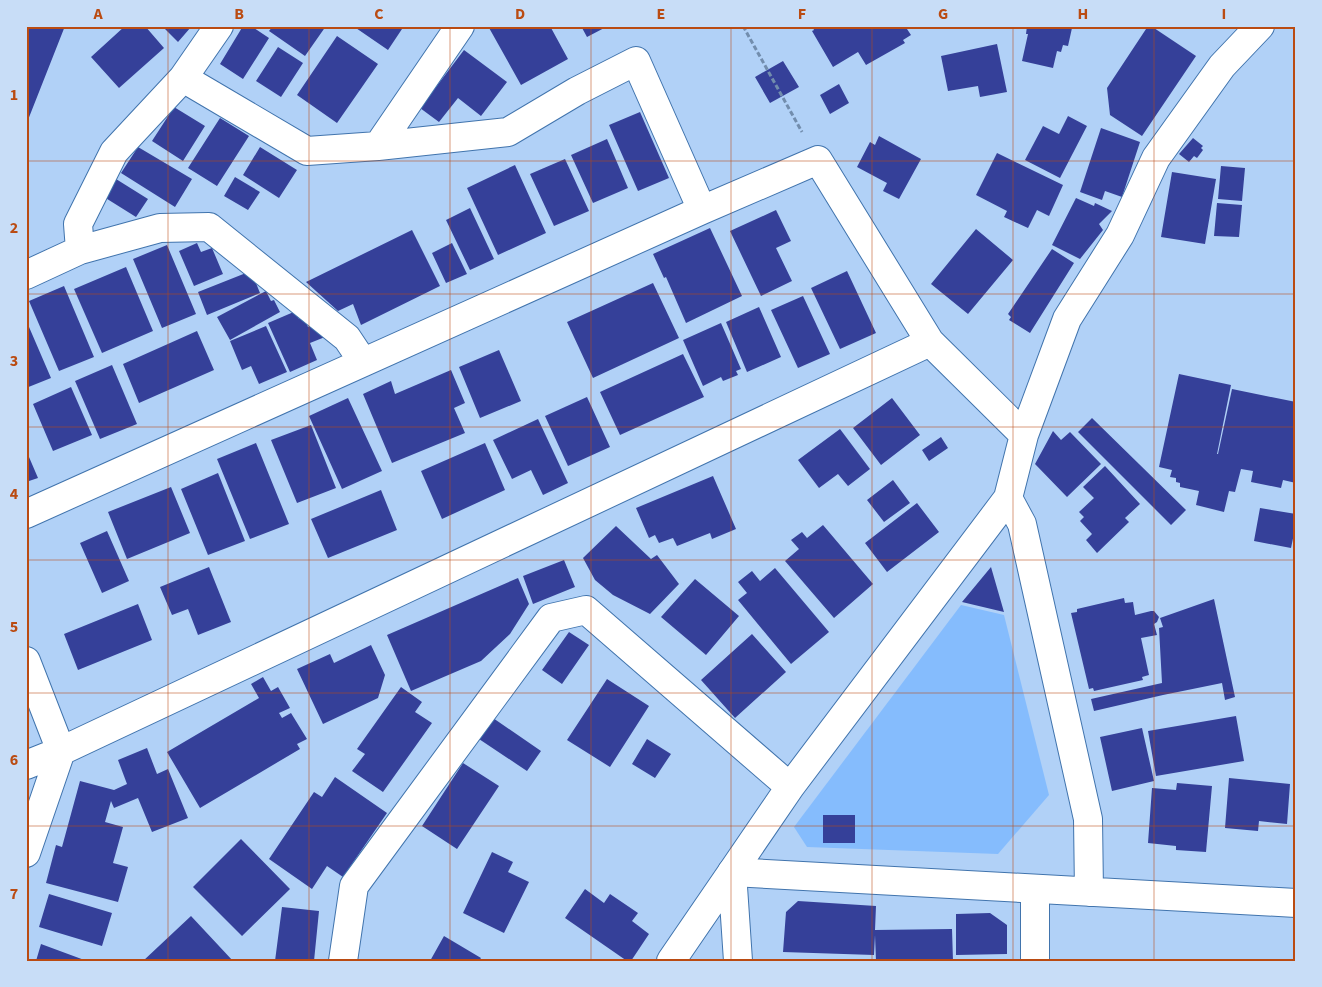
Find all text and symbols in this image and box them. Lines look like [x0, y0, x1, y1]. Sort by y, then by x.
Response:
text: A [92, 3, 103, 25]
text: B [234, 3, 244, 25]
text: C [374, 3, 384, 25]
text: D [515, 3, 525, 25]
text: E [657, 3, 665, 25]
text: F [798, 3, 806, 25]
text: G [938, 3, 948, 25]
text: H [1078, 3, 1088, 25]
text: I [1222, 3, 1226, 25]
text: 1 [10, 84, 18, 106]
text: 2 [10, 217, 18, 239]
text: 3 [10, 350, 18, 372]
text: 4 [10, 483, 19, 505]
text: 5 [10, 616, 18, 638]
text: 6 [10, 749, 18, 771]
text: 7 [10, 883, 18, 905]

